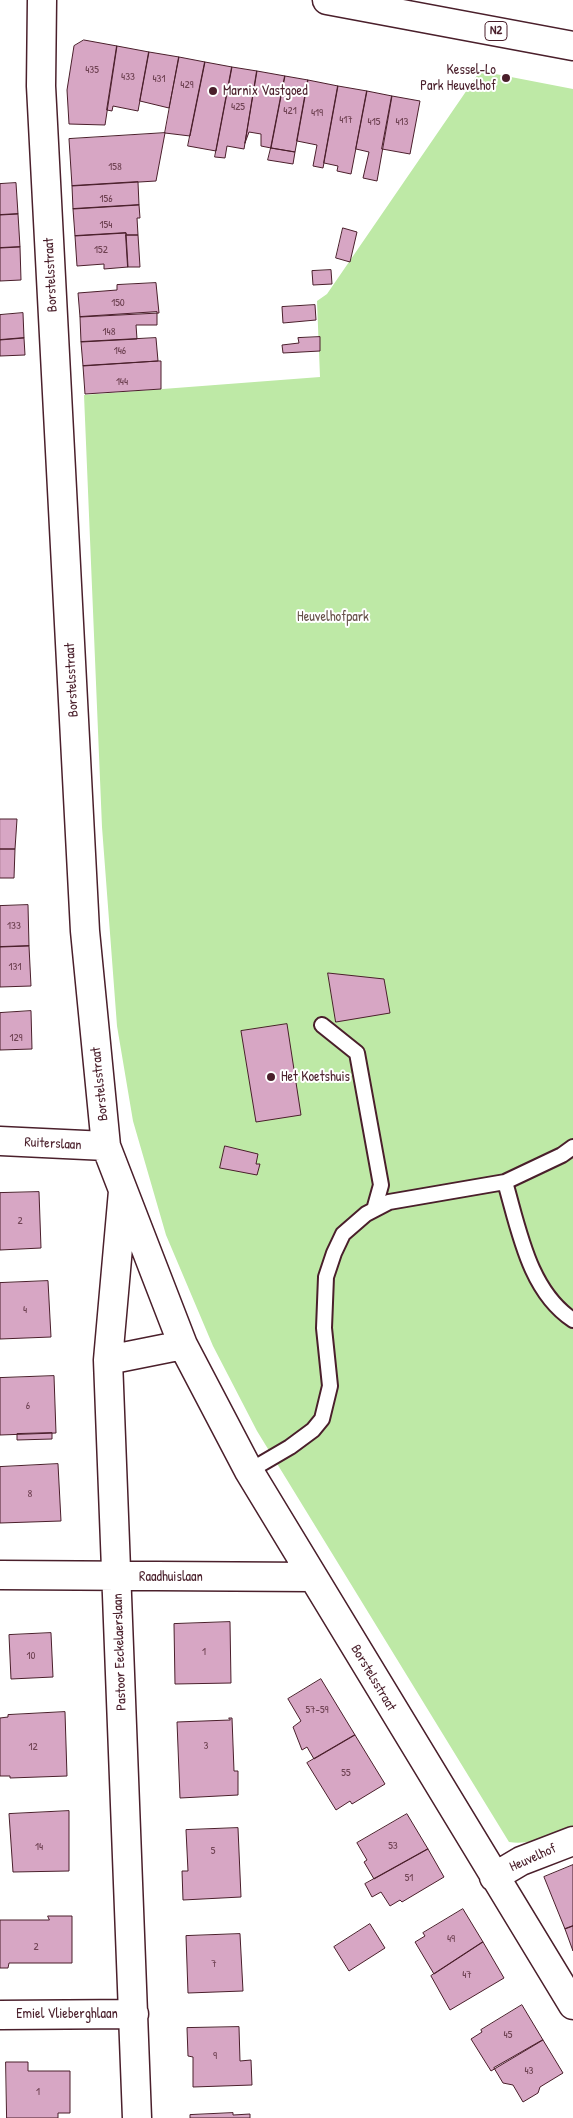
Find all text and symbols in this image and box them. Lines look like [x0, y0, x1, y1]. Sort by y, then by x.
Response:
road number: N2 [485, 22, 507, 40]
place label: Kessel-Lo Park Heuvelhof [420, 62, 496, 94]
house number: 435 [85, 63, 99, 77]
house number: 433 [121, 70, 135, 84]
house number: 431 [152, 72, 166, 86]
marker: Kessel-Lo Park Heuvelhof [500, 72, 512, 84]
house number: 429 [180, 78, 194, 92]
place label: Marnix Vastgoed [223, 83, 308, 99]
marker: Marnix Vastgoed [207, 85, 219, 97]
house number: 425 [231, 100, 245, 114]
house number: 421 [283, 104, 297, 118]
house number: 419 [311, 106, 323, 120]
house number: 417 [339, 113, 353, 127]
house number: 415 [368, 115, 380, 129]
house number: 413 [395, 115, 409, 129]
house number: 158 [108, 160, 122, 174]
house number: 156 [99, 192, 113, 206]
house number: 154 [100, 218, 112, 232]
street label: Borstelsstraat [41, 237, 61, 313]
house number: 152 [94, 243, 108, 257]
house number: 150 [111, 296, 125, 310]
house number: 148 [103, 325, 115, 339]
house number: 146 [114, 344, 126, 358]
house number: 144 [116, 375, 128, 389]
park label: Heuvelhofpark [297, 609, 369, 625]
street label: Borstelsstraat [62, 642, 82, 718]
house number: 133 [7, 919, 21, 933]
house number: 131 [9, 960, 21, 974]
house number: 129 [9, 1031, 23, 1045]
street label: Borstelsstraat [88, 1046, 112, 1122]
place label: Het Koetshuis [281, 1069, 350, 1085]
marker: Het Koetshuis [265, 1071, 277, 1083]
street label: Ruiterslaan [24, 1134, 82, 1154]
house number: 2 [17, 1214, 23, 1228]
house number: 4 [23, 1303, 27, 1317]
house number: 6 [26, 1399, 30, 1413]
house number: 8 [28, 1487, 32, 1501]
street label: Raadhuislaan [139, 1569, 203, 1585]
street label: Pastoor Eeckelaerslaan [110, 1593, 130, 1711]
street label: Borstelsstraat [347, 1642, 399, 1714]
house number: 1 [202, 1645, 206, 1659]
house number: 10 [27, 1649, 35, 1663]
house number: 57-59 [305, 1703, 329, 1717]
house number: 3 [204, 1739, 208, 1753]
house number: 12 [28, 1740, 38, 1754]
house number: 55 [341, 1766, 351, 1780]
house number: 53 [388, 1839, 398, 1853]
house number: 14 [35, 1840, 43, 1854]
street label: Heuvelhof [507, 1840, 559, 1876]
house number: 5 [211, 1844, 215, 1858]
house number: 51 [405, 1871, 413, 1885]
house number: 49 [447, 1932, 455, 1946]
house number: 2 [33, 1940, 39, 1954]
house number: 7 [211, 1957, 217, 1971]
house number: 47 [462, 1968, 472, 1982]
street label: Emiel Vlieberghlaan [16, 2006, 118, 2022]
house number: 45 [504, 2028, 512, 2042]
house number: 9 [213, 2049, 217, 2063]
house number: 43 [524, 2064, 534, 2078]
house number: 1 [36, 2085, 40, 2099]

